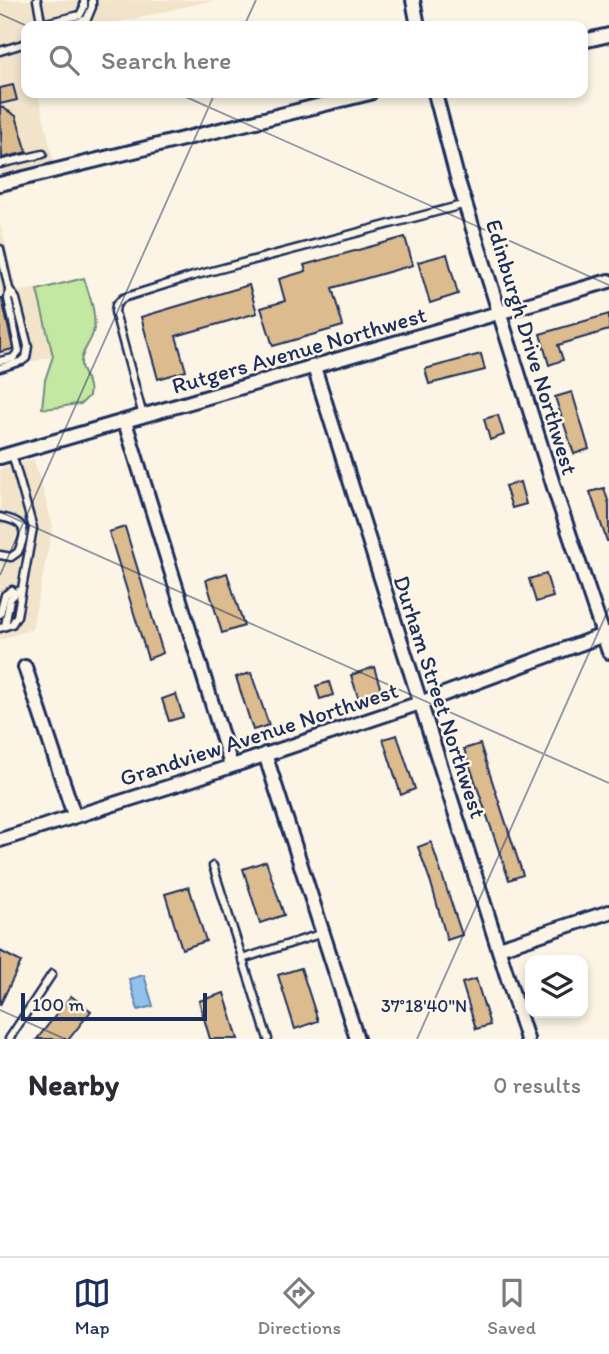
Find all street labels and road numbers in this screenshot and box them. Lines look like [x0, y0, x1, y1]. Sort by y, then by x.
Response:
street label: Edinburgh Drive Northwest [480, 216, 584, 478]
street label: Rutgers Avenue Northwest [169, 300, 430, 400]
street label: Durham Street Northwest [387, 572, 493, 822]
street label: Grandview Avenue Northwest [116, 676, 402, 792]

